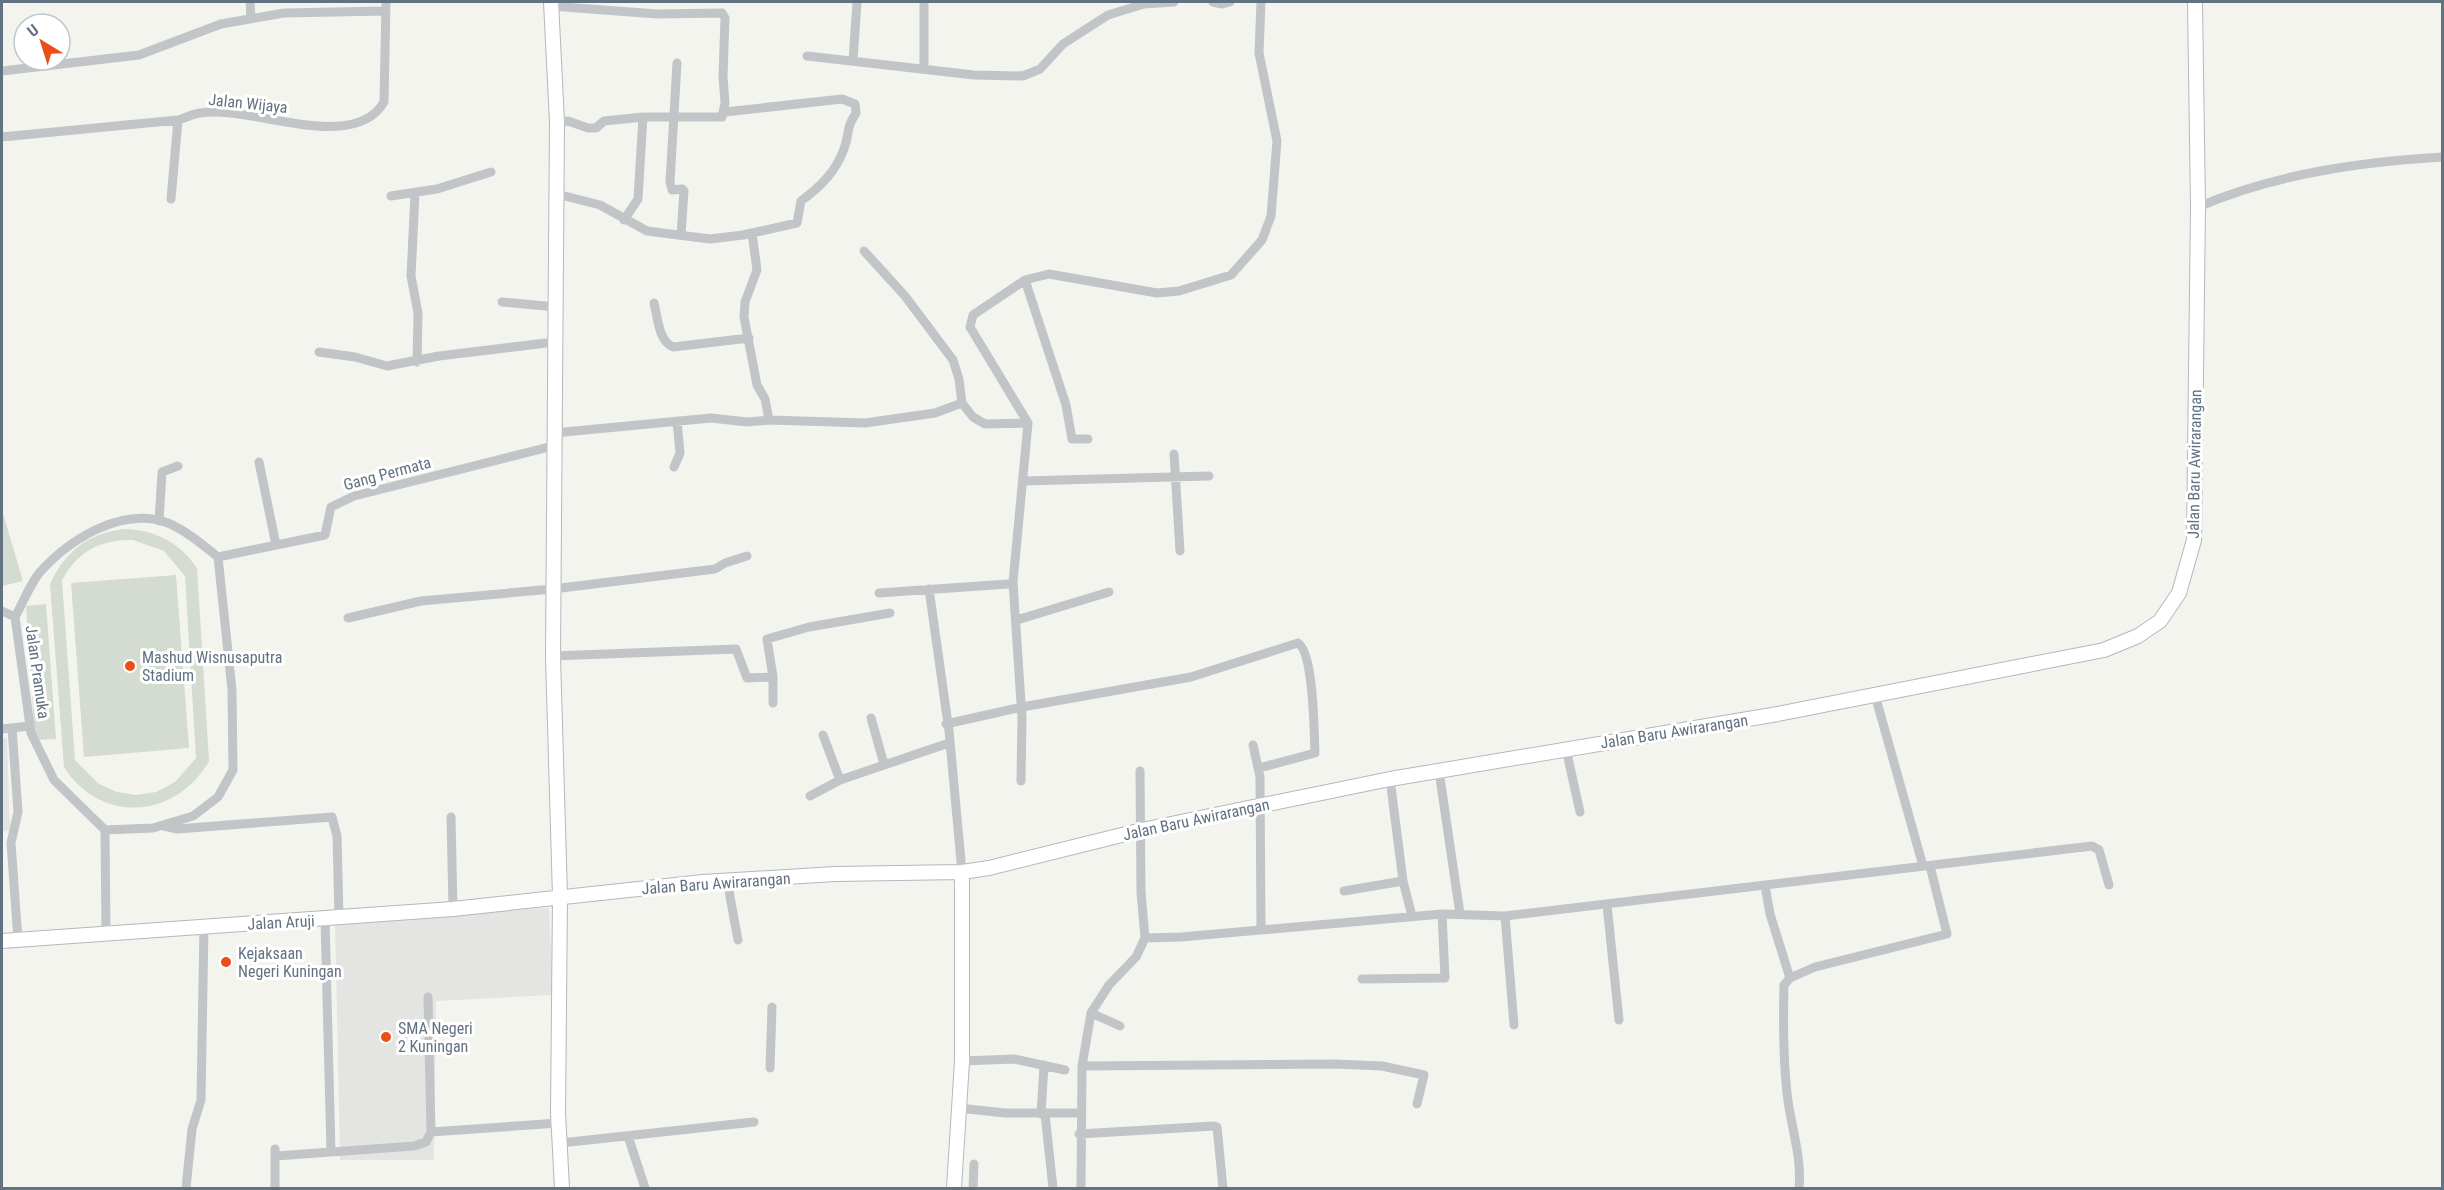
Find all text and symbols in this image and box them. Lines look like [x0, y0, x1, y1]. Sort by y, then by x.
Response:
north arrow [12, 12, 72, 72]
text: U [24, 20, 43, 41]
street label: Jalan Wijaya [207, 90, 288, 117]
street label: Jalan Baru Awirarangan [2184, 389, 2205, 539]
street label: Gang Permata [341, 453, 433, 494]
street label: Jalan Pramuka [22, 624, 53, 720]
place label: Mashud Wisnusaputra Stadium [142, 648, 282, 685]
marker: Mashud Wisnusaputra Stadium [123, 659, 137, 673]
street label: Jalan Baru Awirarangan [1599, 710, 1749, 753]
street label: Jalan Baru Awirarangan [1121, 795, 1271, 844]
street label: Jalan Baru Awirarangan [641, 869, 791, 898]
street label: Jalan Aruji [247, 911, 315, 934]
place label: Kejaksaan Negeri Kuningan [238, 944, 342, 981]
marker: Kejaksaan Negeri Kuningan [219, 955, 233, 969]
place label: SMA Negeri 2 Kuningan [398, 1019, 473, 1056]
marker: SMA Negeri 2 Kuningan [379, 1030, 393, 1044]

